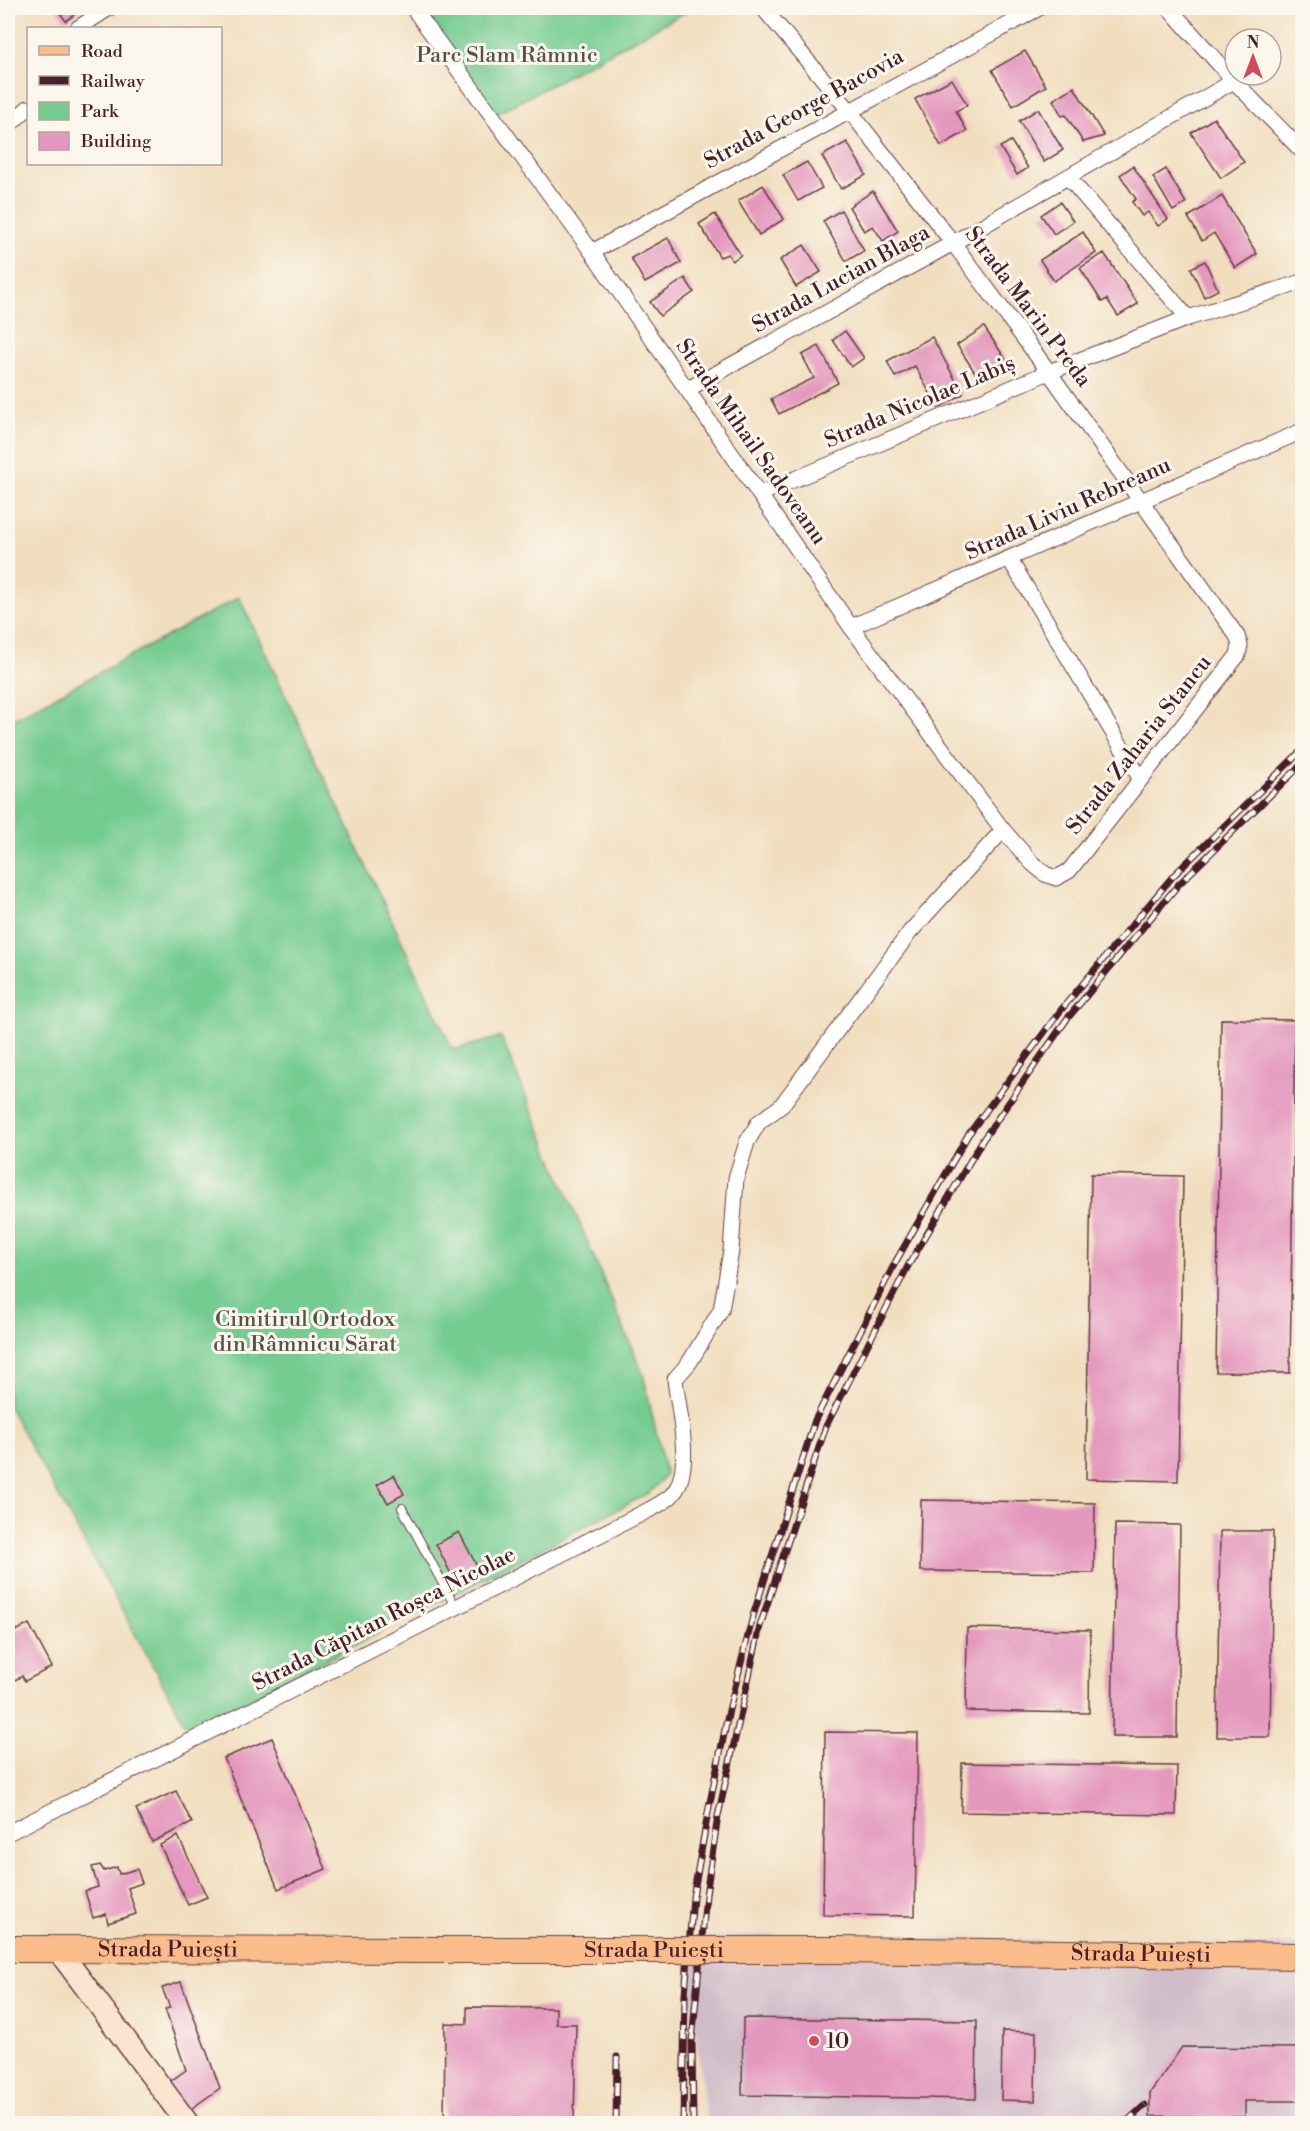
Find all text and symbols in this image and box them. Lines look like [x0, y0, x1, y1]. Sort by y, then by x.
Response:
legend [27, 27, 222, 165]
north arrow [1223, 27, 1283, 87]
text: N [1247, 33, 1260, 53]
text: Road [81, 40, 124, 63]
park label: Parc Slam Râmnic [416, 42, 598, 69]
street label: Strada George Bacovia [700, 43, 909, 175]
text: Railway [81, 70, 145, 93]
text: Park [81, 100, 120, 123]
text: Building [80, 130, 152, 153]
street label: Strada Lucian Blaga [747, 219, 935, 339]
street label: Strada Marin Preda [959, 222, 1098, 393]
street label: Strada Mihail Sadoveanu [670, 334, 833, 550]
street label: Strada Nicolae Labiș [821, 350, 1019, 454]
street label: Strada Liviu Rebreanu [961, 451, 1175, 567]
street label: Strada Zaharia Stancu [1061, 650, 1218, 840]
park label: Cimitirul Ortodox din Râmnicu Sărat [213, 1306, 397, 1358]
street label: Strada Căpitan Roșca Nicolae [248, 1541, 520, 1697]
street label: Strada Puiești [98, 1936, 238, 1963]
street label: Strada Puiești [584, 1937, 724, 1964]
street label: Strada Puiești [1071, 1940, 1211, 1968]
place label: 10 [826, 2028, 849, 2055]
marker: 10 [807, 2034, 821, 2048]

